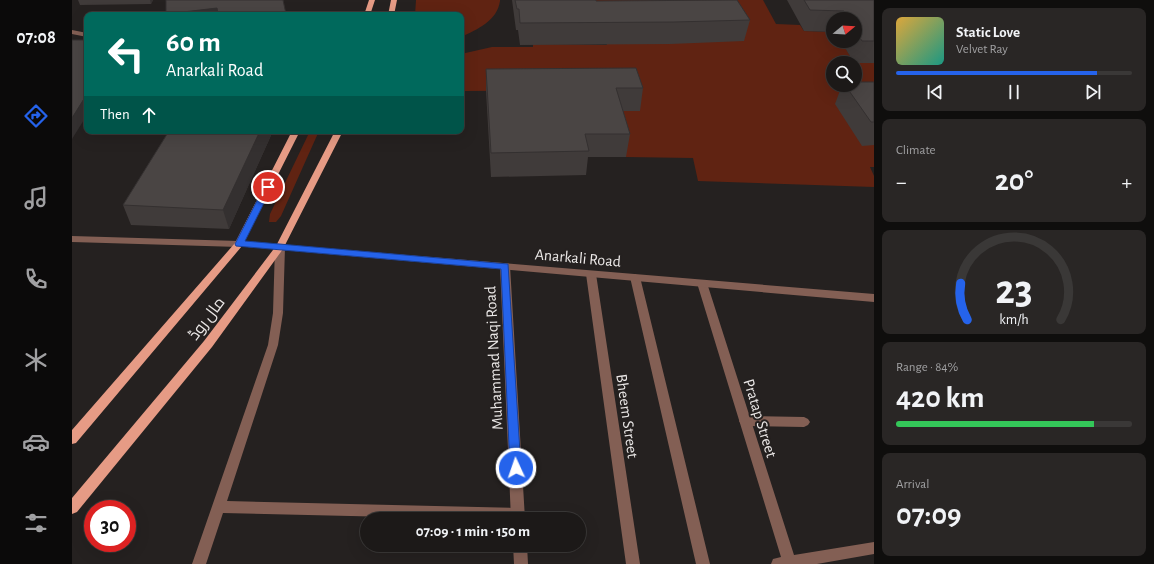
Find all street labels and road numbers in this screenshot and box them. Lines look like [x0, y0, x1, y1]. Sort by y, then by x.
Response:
street label: Anarkali Road [534, 246, 622, 270]
street label: Muhammad Naqi Road [482, 286, 506, 430]
street label: مال روڈ [186, 294, 230, 344]
street label: Bheem Street [613, 373, 641, 459]
street label: Pratap Street [740, 377, 780, 460]

